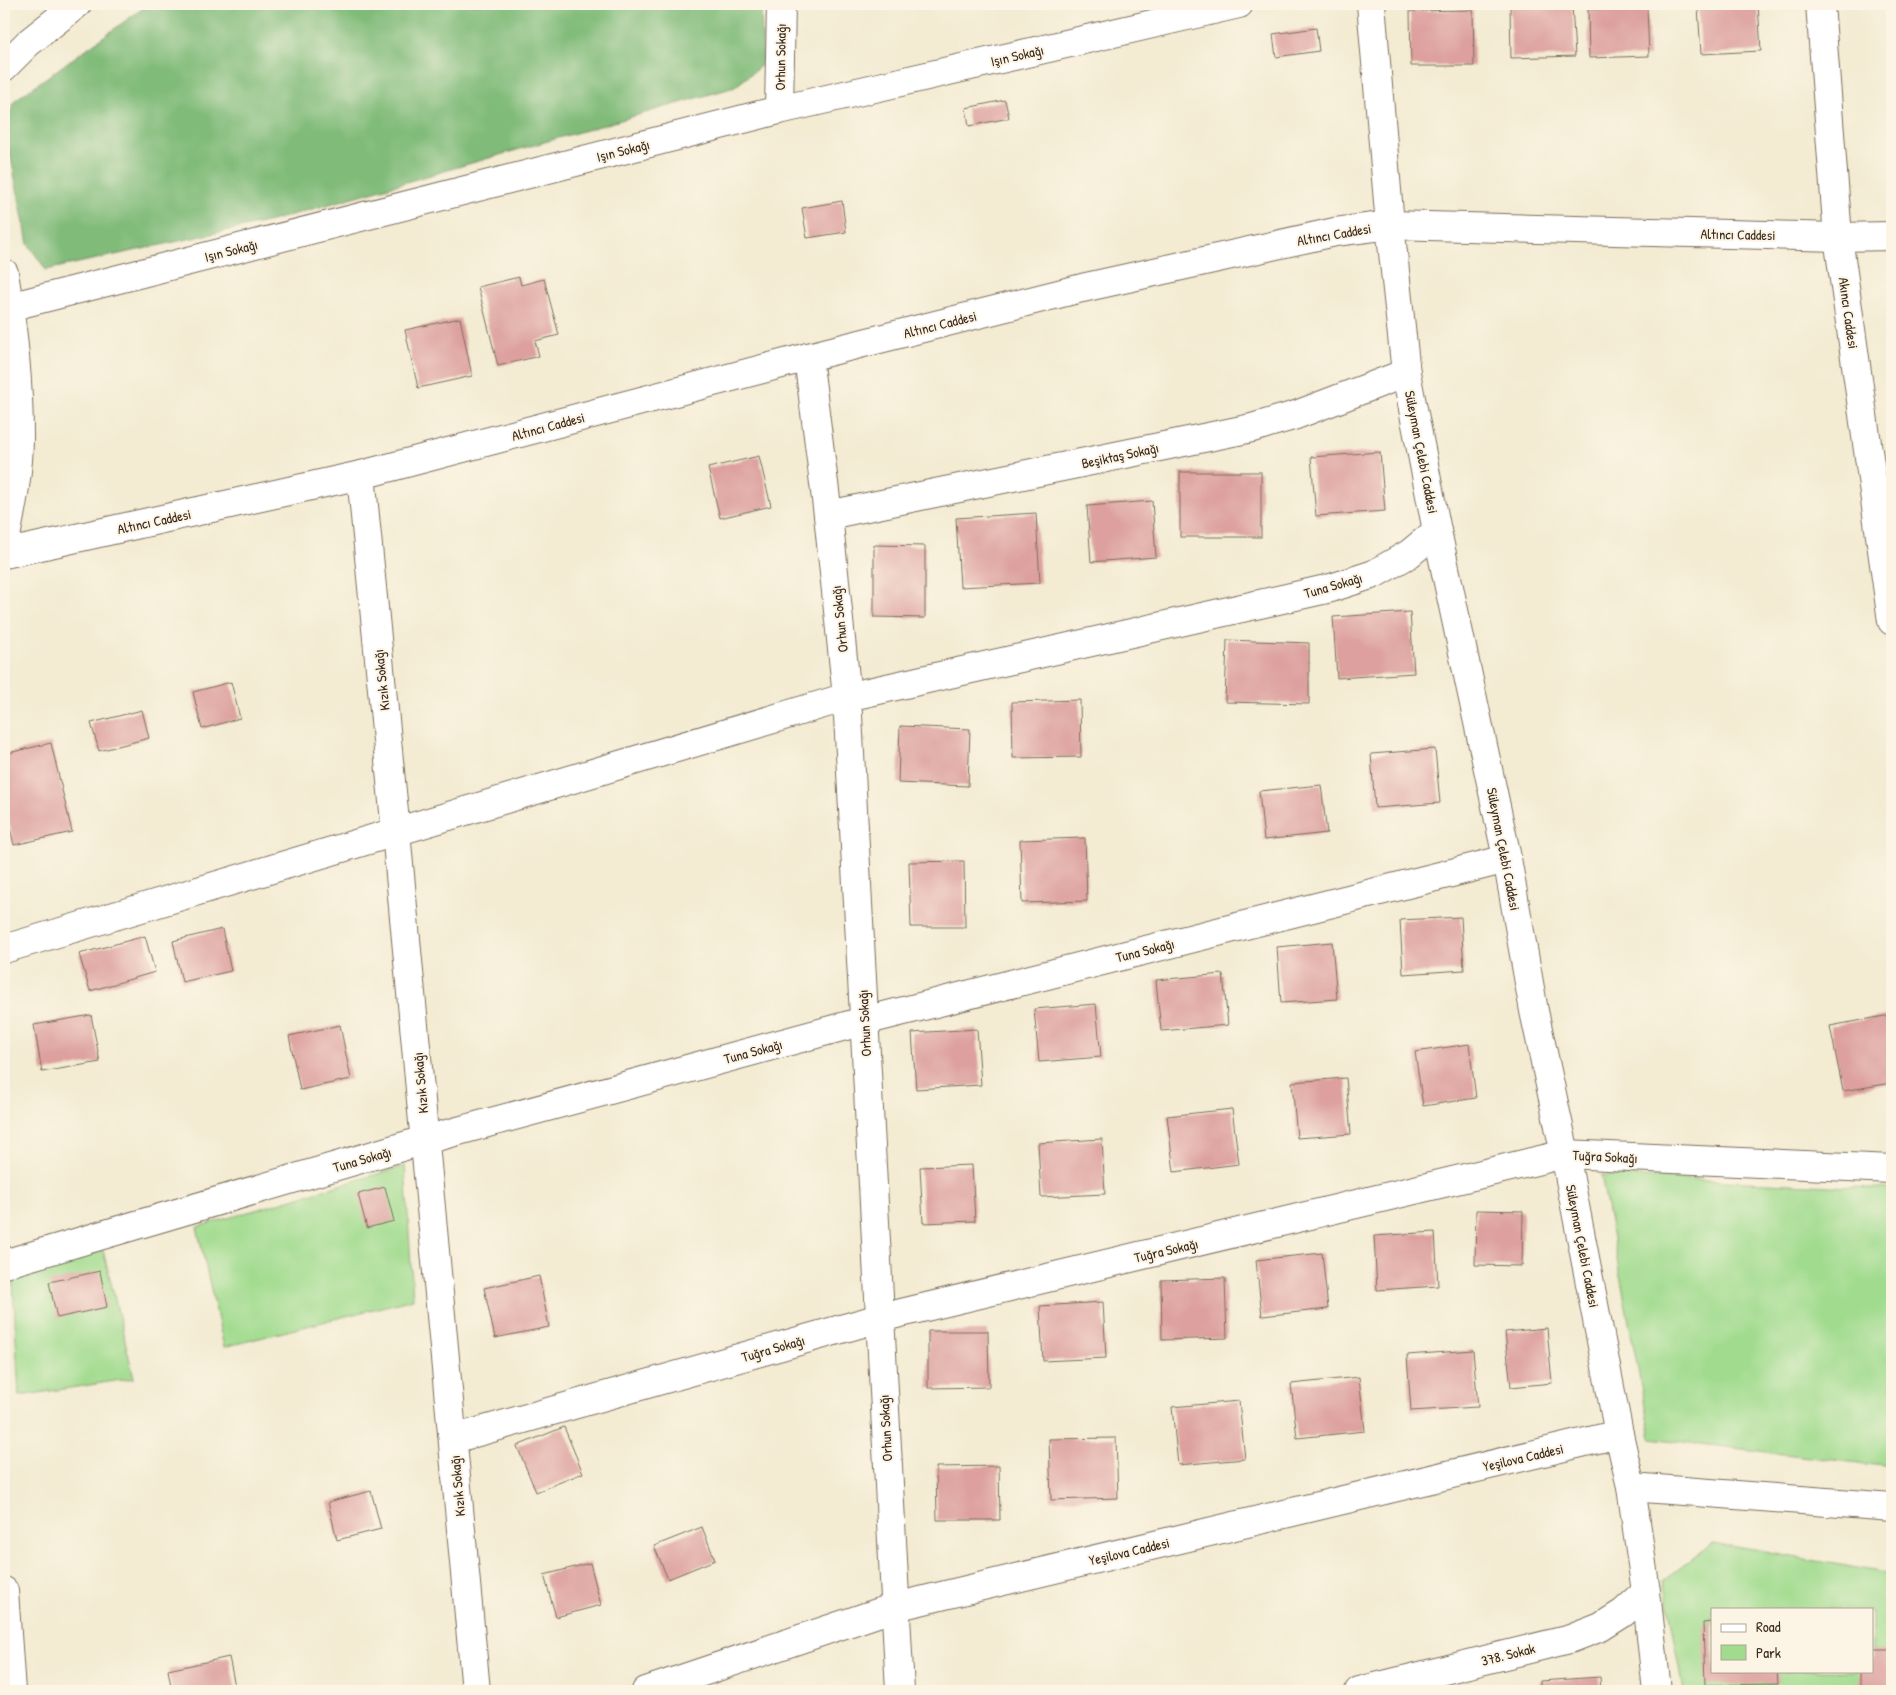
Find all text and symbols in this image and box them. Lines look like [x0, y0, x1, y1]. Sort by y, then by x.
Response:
street label: Orhun Sokağı [770, 23, 791, 91]
street label: Işın Sokağı [989, 40, 1046, 71]
street label: Işın Sokağı [594, 134, 652, 167]
street label: Altıncı Caddesi [1296, 218, 1372, 250]
street label: Altıncı Caddesi [1700, 224, 1776, 244]
street label: Işın Sokağı [202, 234, 260, 267]
street label: Akıncı Caddesi [1835, 276, 1863, 350]
street label: Altıncı Caddesi [901, 306, 979, 342]
street label: Süleyman Çelebi Caddesi [1400, 389, 1443, 515]
street label: Altıncı Caddesi [509, 407, 587, 445]
street label: Beşiktaş Sokağı [1080, 438, 1161, 473]
street label: Altıncı Caddesi [115, 504, 193, 538]
street label: Tuna Sokağı [1302, 568, 1365, 603]
street label: Orhun Sokağı [826, 585, 853, 653]
street label: Kızık Sokağı [368, 648, 395, 712]
street label: Süleyman Çelebi Caddesi [1482, 786, 1525, 912]
street label: Tuna Sokağı [1114, 934, 1177, 967]
street label: Orhun Sokağı [853, 989, 876, 1057]
street label: Tuna Sokağı [722, 1034, 785, 1069]
street label: Kızık Sokağı [408, 1052, 433, 1114]
street label: Tuna Sokağı [331, 1142, 394, 1177]
street label: Tuğra Sokağı [1572, 1145, 1638, 1168]
street label: Süleyman Çelebi Caddesi [1561, 1183, 1604, 1309]
street label: Tuğra Sokağı [1132, 1233, 1200, 1268]
street label: Tuğra Sokağı [739, 1330, 807, 1367]
street label: Orhun Sokağı [874, 1394, 897, 1462]
street label: Yeşilova Caddesi [1481, 1439, 1565, 1475]
street label: Kızık Sokağı [445, 1455, 470, 1517]
street label: Yeşilova Caddesi [1087, 1533, 1171, 1569]
legend [1711, 1608, 1874, 1672]
text: Road [1756, 1616, 1781, 1637]
street label: 378. Sokak [1479, 1638, 1537, 1670]
text: Park [1756, 1642, 1781, 1663]

